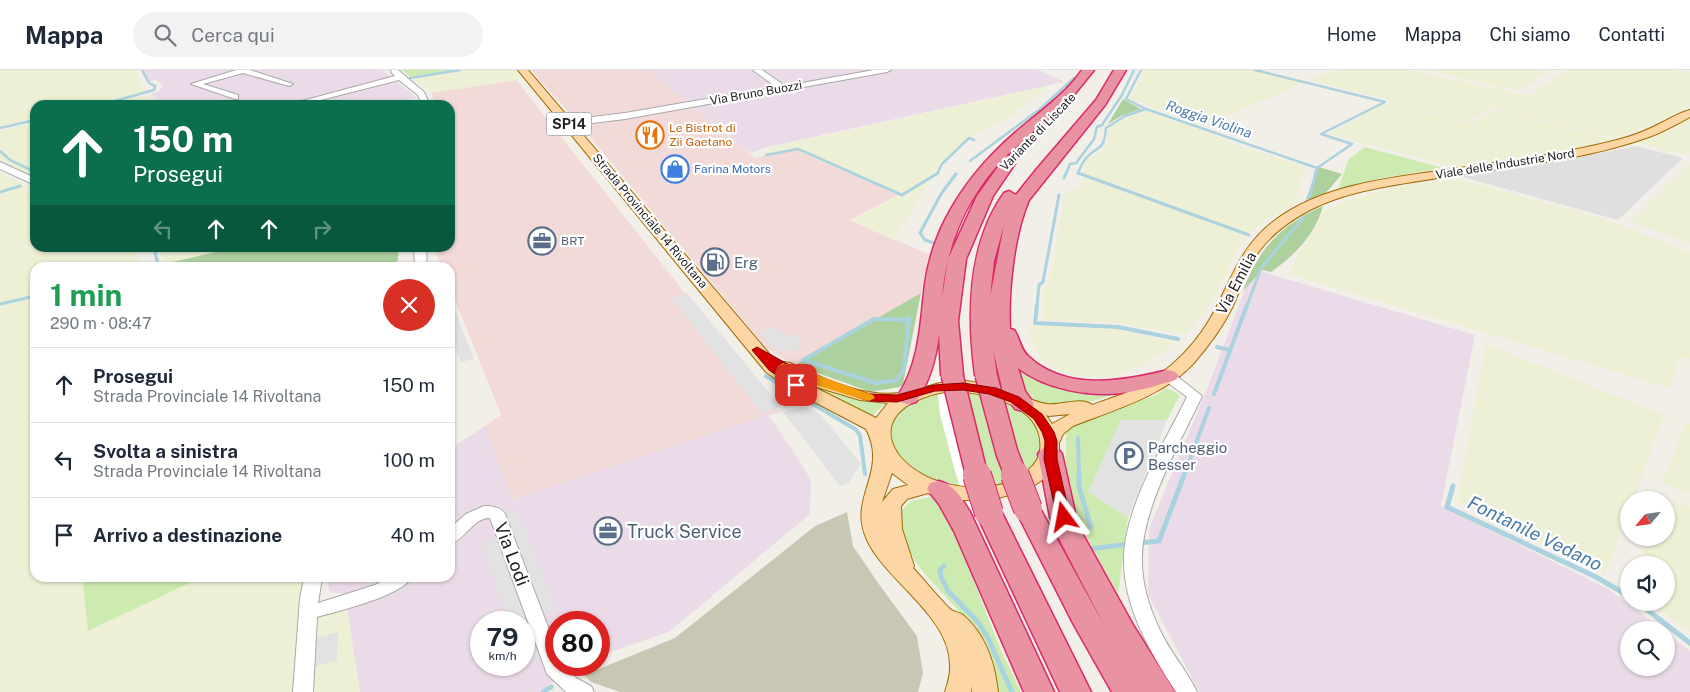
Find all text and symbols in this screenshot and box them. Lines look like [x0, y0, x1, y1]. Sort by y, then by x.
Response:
search box [133, 12, 483, 57]
text: Mappa [25, 21, 103, 49]
icon: search [151, 21, 179, 49]
text: Cerca qui [191, 24, 275, 46]
text: Home [1327, 24, 1376, 45]
text: Mappa [1404, 24, 1462, 45]
text: Chi siamo [1490, 24, 1570, 45]
text: Contatti [1598, 24, 1665, 45]
street label: Via Bruno Buozzi [709, 78, 803, 108]
street label: Variante di Liscate [997, 90, 1079, 174]
water label: Roggia Violina [1164, 97, 1254, 141]
road number: SP14 [546, 112, 592, 136]
text: 150 m [133, 119, 233, 160]
icon: ahead [50, 120, 115, 185]
restaurant icon: Le Bistrot di Zii Gaetano [635, 120, 665, 150]
place label: Le Bistrot di Zii Gaetano [669, 121, 736, 149]
street label: Viale delle Industrie Nord [1434, 146, 1576, 182]
street label: Strada Provinciale 14 Rivoltana [590, 151, 710, 291]
shop icon: Farina Motors [660, 154, 690, 184]
text: Prosegui [133, 161, 223, 187]
place label: Farina Motors [694, 162, 771, 176]
icon: left [149, 215, 177, 243]
icon: ahead [202, 215, 230, 243]
icon: ahead [255, 215, 283, 243]
icon: right [308, 215, 336, 243]
office icon: BRT [527, 226, 557, 256]
place label: BRT [561, 234, 584, 248]
fuel station icon: Erg [700, 247, 730, 277]
street label: Via Emilia [1213, 249, 1259, 317]
place label: Erg [734, 254, 758, 271]
text: 1 min [50, 277, 122, 313]
button: close [383, 279, 435, 331]
text: 290 m · 08:47 [50, 314, 152, 333]
pin [775, 364, 817, 406]
text: Prosegui [93, 365, 173, 387]
icon: ahead [50, 371, 78, 399]
icon: arrive [782, 371, 810, 399]
text: 150 m [382, 374, 435, 396]
text: Strada Provinciale 14 Rivoltana [93, 387, 321, 406]
place label: Parcheggio Besser [1148, 439, 1227, 473]
text: Svolta a sinistra [93, 440, 238, 462]
parking icon: Parcheggio Besser [1114, 441, 1144, 471]
icon: left [50, 446, 78, 474]
text: 100 m [383, 449, 435, 471]
text: Strada Provinciale 14 Rivoltana [93, 462, 321, 481]
position arrow [1037, 490, 1089, 542]
water label: Fontanile Vedano [1464, 491, 1606, 575]
north arrow [1620, 491, 1675, 546]
map controls [1620, 491, 1675, 676]
office icon: Truck Service [593, 516, 623, 546]
street label: Via Lodi [490, 519, 534, 589]
icon: arrive [50, 521, 78, 549]
place label: Truck Service [627, 521, 742, 542]
text: Arrivo a destinazione [93, 524, 282, 546]
text: 40 m [390, 524, 435, 546]
button: sound [1620, 556, 1675, 611]
speed limit sign: 80 [545, 611, 610, 676]
button: search [1620, 621, 1675, 676]
text: 79 [487, 622, 518, 652]
text: km/h [488, 649, 517, 663]

